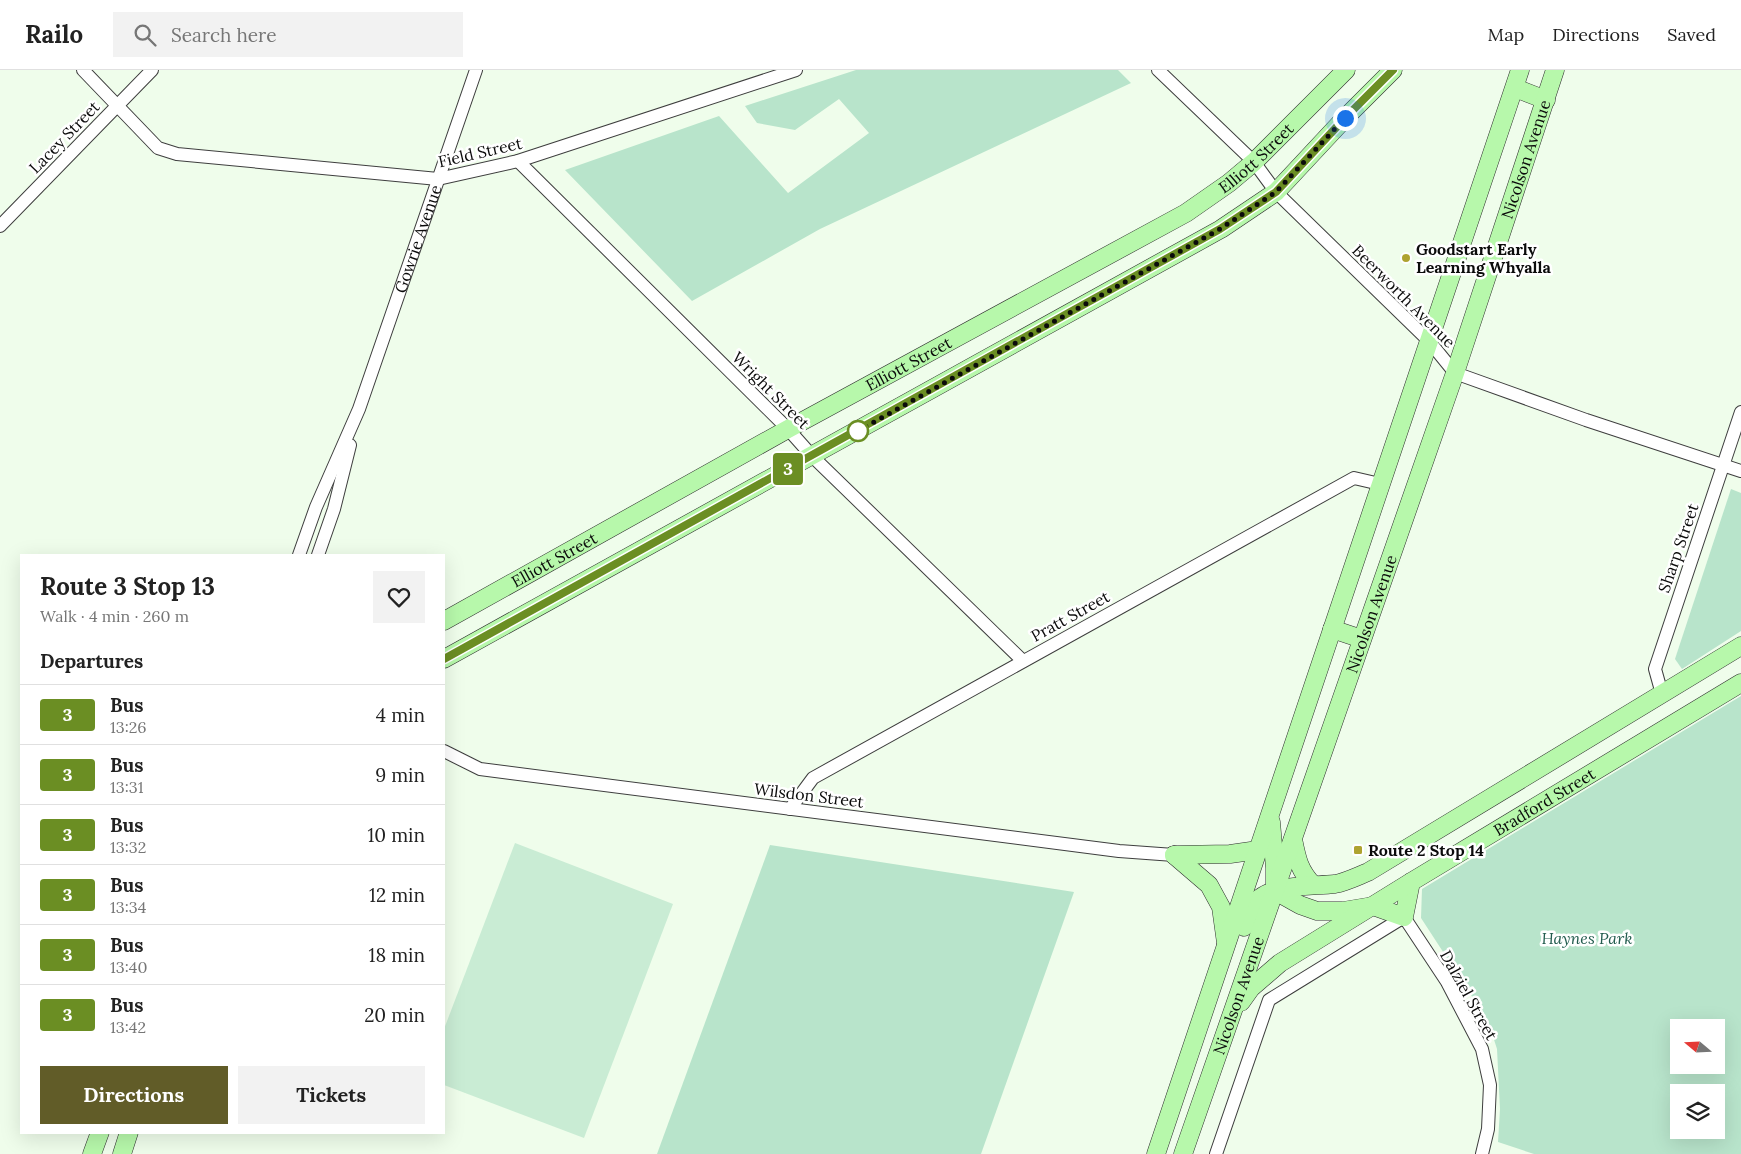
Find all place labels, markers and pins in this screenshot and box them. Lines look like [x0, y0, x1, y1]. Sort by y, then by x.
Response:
place label: Goodstart Early Learning Whyalla [1416, 239, 1552, 277]
marker: Goodstart Early Learning Whyalla [1400, 252, 1412, 264]
unlabelled marker [847, 420, 869, 442]
place label: Route 2 Stop 14 [1368, 840, 1484, 860]
marker: Route 2 Stop 14 [1352, 844, 1364, 856]

